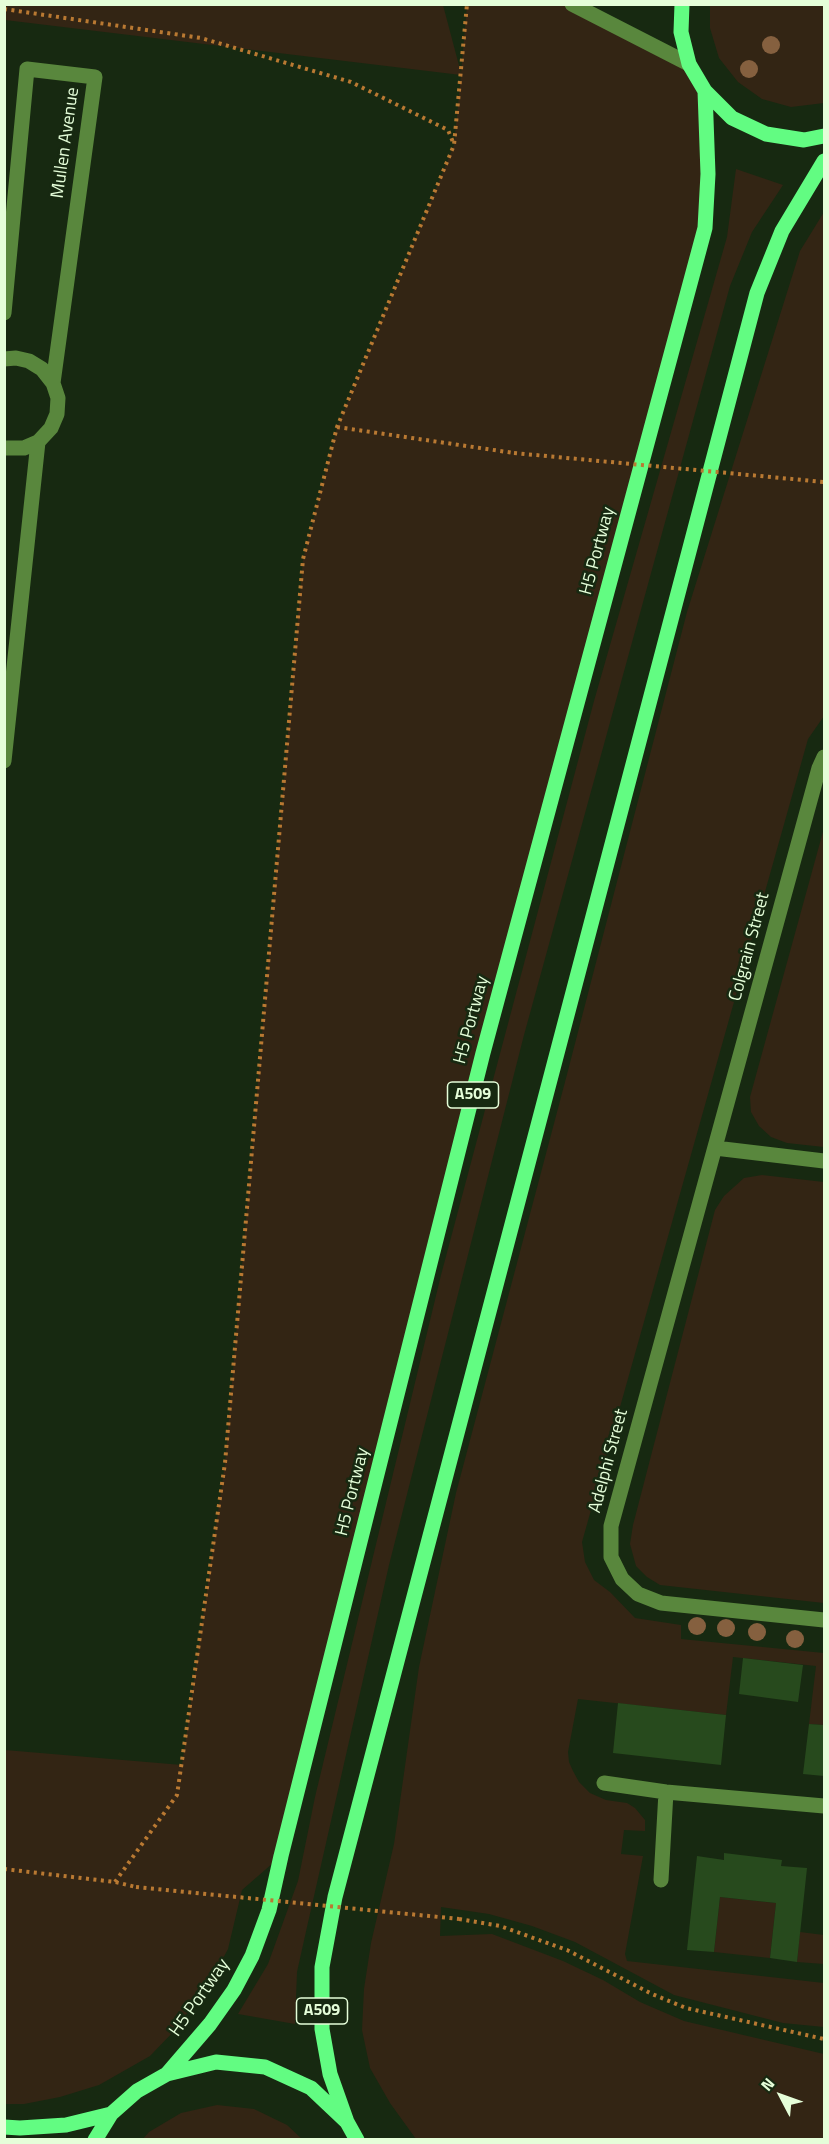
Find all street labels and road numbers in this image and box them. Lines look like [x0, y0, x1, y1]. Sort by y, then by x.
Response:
street label: Mullen Avenue [48, 86, 84, 200]
street label: H5 Portway [576, 505, 620, 597]
street label: Colgrain Street [725, 890, 775, 1004]
street label: H5 Portway [450, 974, 494, 1066]
road number: A509 [448, 1082, 498, 1108]
street label: Adelphi Street [585, 1407, 633, 1515]
street label: H5 Portway [332, 1446, 374, 1538]
street label: H5 Portway [165, 1955, 235, 2041]
road number: A509 [296, 1998, 348, 2024]

